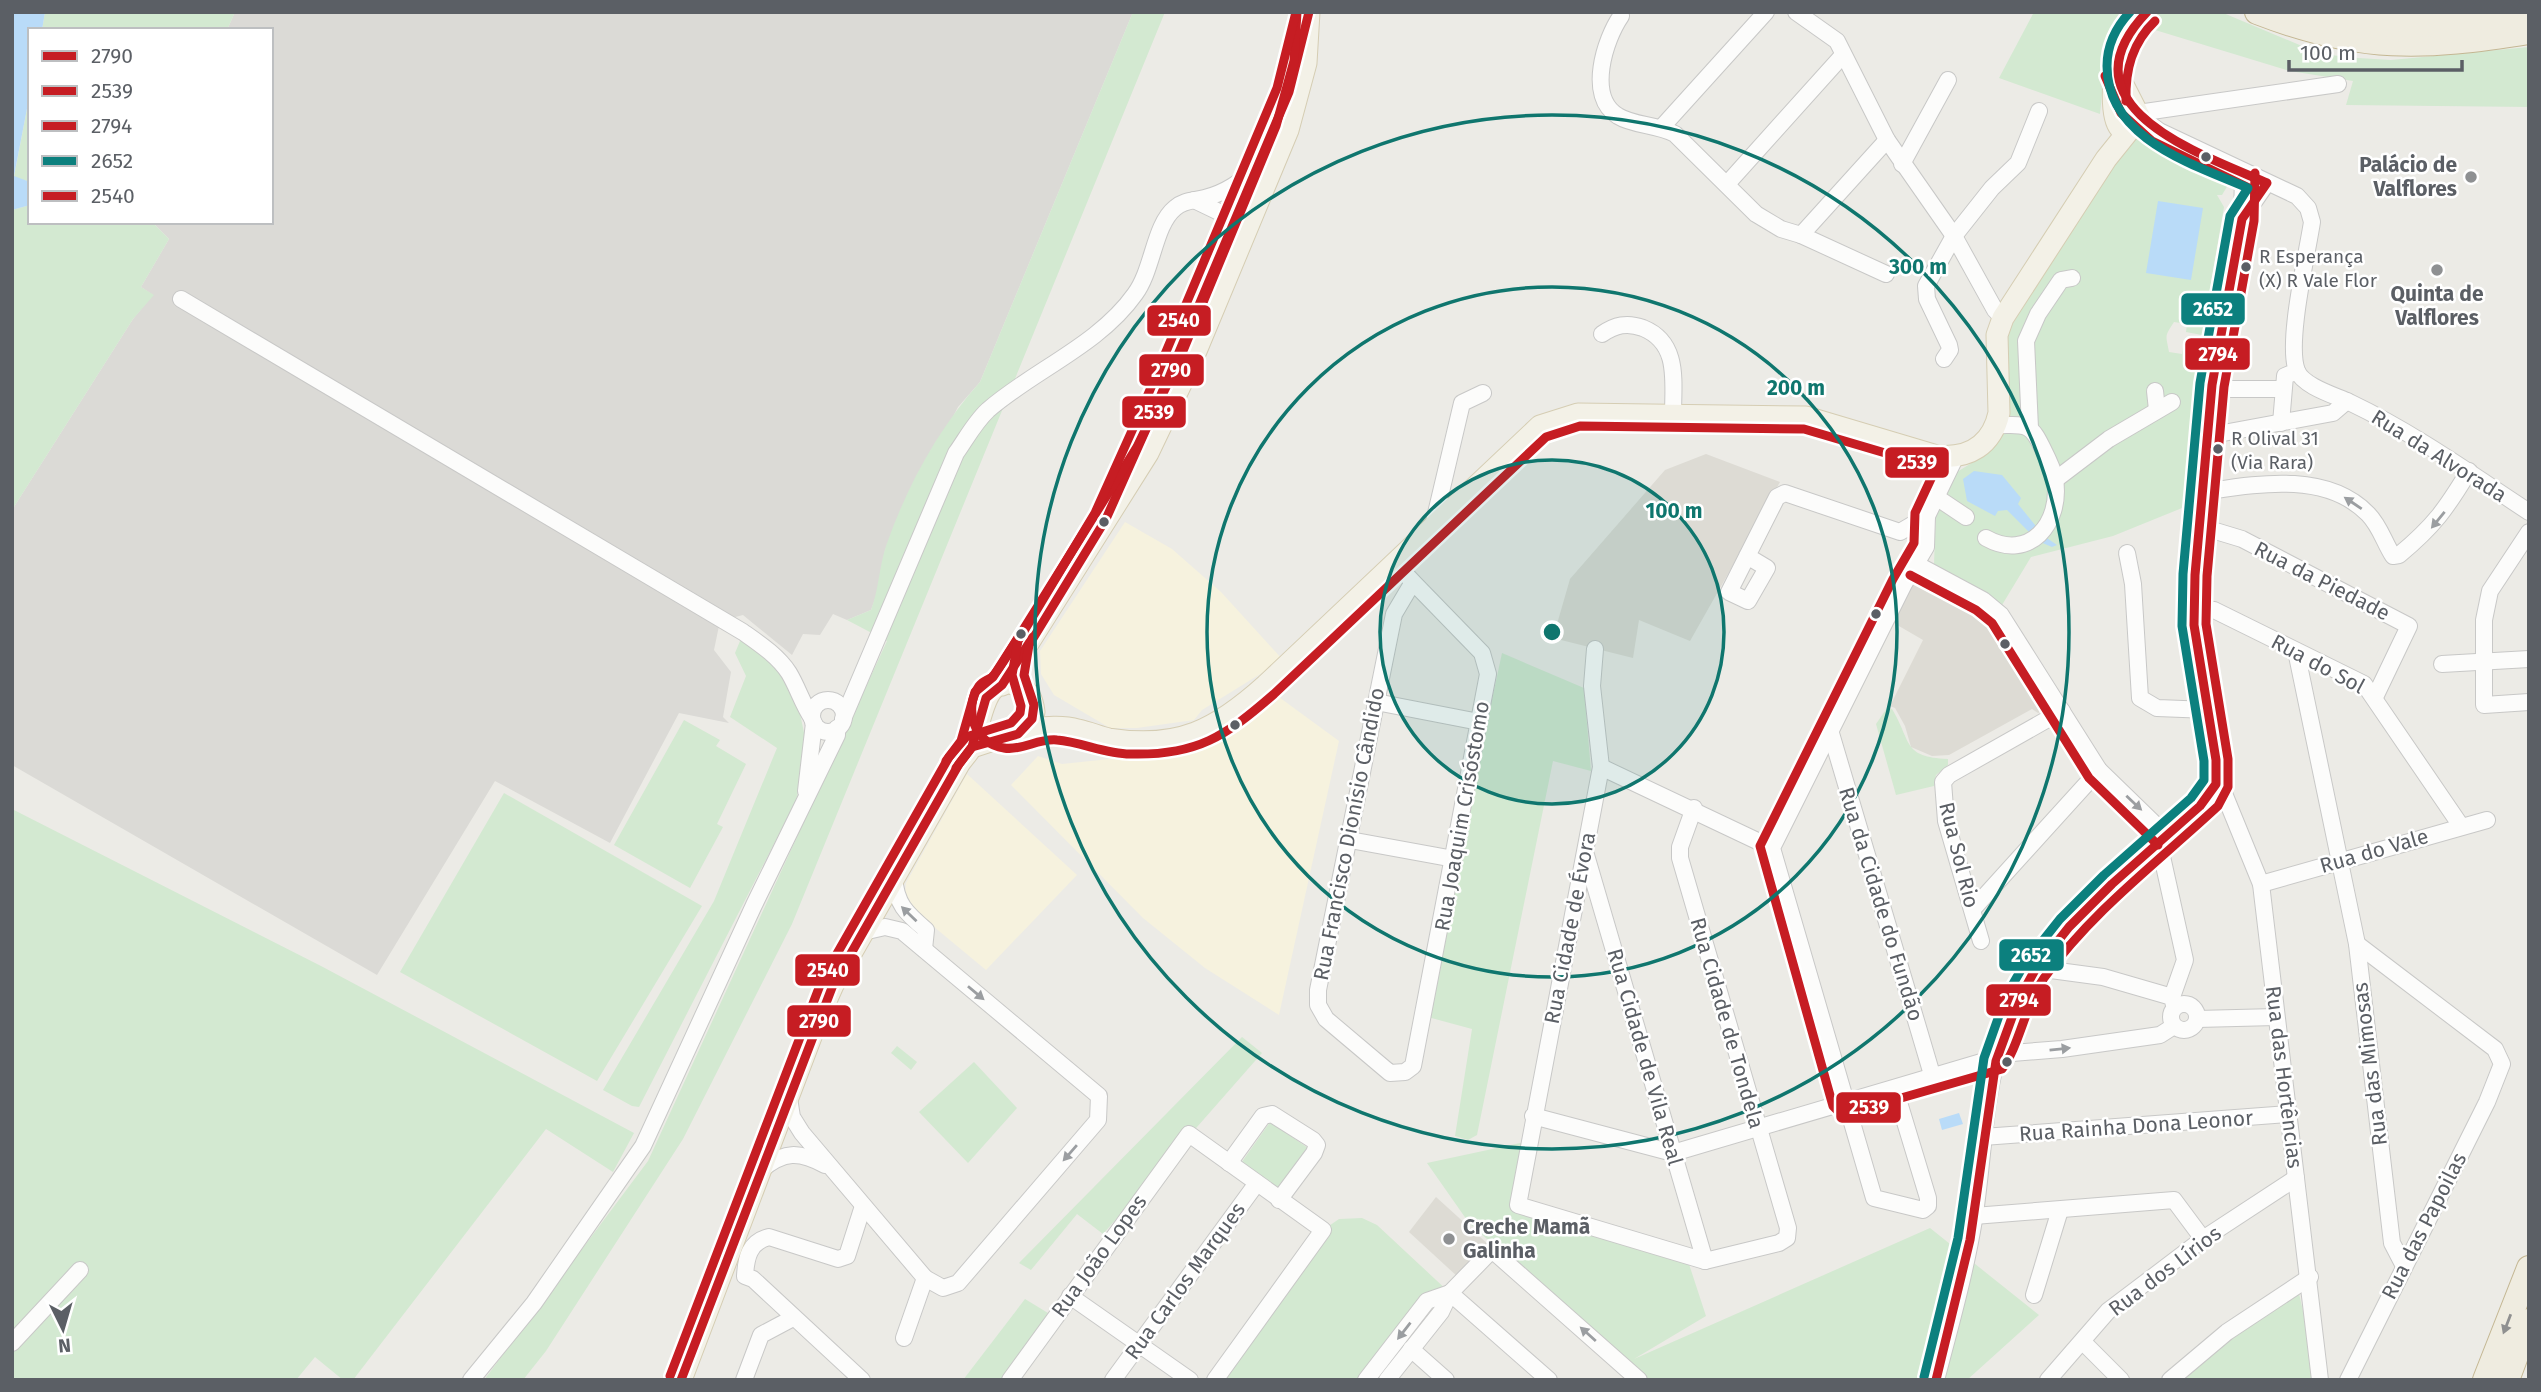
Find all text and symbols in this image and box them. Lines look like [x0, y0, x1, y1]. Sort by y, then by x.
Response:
legend [28, 28, 273, 224]
scale bar [2289, 28, 2462, 72]
text: 100 m [2300, 40, 2356, 66]
text: 2790 [91, 43, 133, 69]
text: 2539 [91, 78, 133, 104]
text: 2794 [91, 113, 132, 139]
text: 2652 [91, 148, 133, 174]
unlabelled marker [2199, 150, 2213, 164]
place label: Palácio de Valflores [2359, 152, 2457, 202]
marker: Palácio de Valflores [2463, 169, 2479, 185]
text: 2540 [91, 183, 135, 209]
place label: R Esperança (X) R Vale Flor [2259, 245, 2378, 292]
text: 300 m [1888, 254, 1947, 280]
marker: R Esperança (X) R Vale Flor [2239, 260, 2253, 274]
marker: Quinta de Valflores [2429, 262, 2445, 278]
place label: Quinta de Valflores [2390, 281, 2484, 331]
line badge: 2652 [2180, 292, 2246, 326]
text: 2652 [2193, 298, 2233, 321]
line badge: 2540 [1146, 304, 1212, 337]
text: 2540 [1158, 309, 1200, 332]
line badge: 2794 [2184, 337, 2251, 371]
text: 2794 [2198, 343, 2238, 366]
line badge: 2790 [1138, 353, 1205, 387]
text: 2790 [1151, 359, 1191, 382]
text: 200 m [1767, 375, 1825, 401]
line badge: 2539 [1121, 395, 1187, 429]
text: 2539 [1134, 401, 1174, 424]
street label: Rua da Alvorada [2366, 404, 2512, 508]
place label: R Olival 31 (Via Rara) [2231, 427, 2319, 474]
marker: R Olival 31 (Via Rara) [2211, 442, 2225, 456]
line badge: 2539 [1884, 446, 1950, 479]
text: 2539 [1897, 451, 1937, 474]
one-way arrow [2343, 497, 2362, 510]
text: 100 m [1645, 498, 1703, 524]
one-way arrow [2431, 511, 2446, 528]
unlabelled marker [1097, 515, 1111, 529]
street label: Rua da Piedade [2250, 536, 2394, 626]
unlabelled marker [1869, 607, 1883, 621]
centre of rings [1540, 620, 1564, 644]
unlabelled marker [1014, 627, 1028, 641]
street label: Rua do Sol [2267, 629, 2369, 699]
unlabelled marker [1998, 637, 2012, 651]
street label: Rua Francisco Dionísio Cândido [1308, 685, 1390, 983]
street label: Rua Joaquim Crisóstomo [1429, 699, 1495, 933]
unlabelled marker [1228, 718, 1242, 732]
street label: Rua da Cidade do Fundão [1833, 784, 1929, 1024]
one-way arrow [2125, 794, 2142, 810]
street label: Rua Sol Rio [1933, 799, 1985, 911]
street label: Rua do Vale [2317, 823, 2431, 879]
street label: Rua Cidade de Évora [1539, 830, 1601, 1026]
one-way arrow [901, 907, 918, 923]
street label: Rua Cidade de Tondela [1684, 914, 1770, 1132]
line badge: 2652 [1998, 938, 2065, 972]
text: 2652 [2011, 944, 2051, 967]
street label: Rua Cidade de Vila Real [1602, 946, 1688, 1168]
line badge: 2540 [794, 953, 861, 987]
text: 2540 [807, 959, 849, 982]
street label: Rua das Mimosas [2347, 981, 2393, 1147]
line badge: 2794 [1985, 983, 2052, 1017]
street label: Rua das Hortências [2260, 984, 2308, 1170]
one-way arrow [968, 985, 985, 1000]
text: 2794 [1999, 989, 2039, 1012]
line badge: 2790 [786, 1004, 852, 1038]
text: 2790 [799, 1010, 839, 1033]
one-way arrow [2050, 1043, 2072, 1054]
unlabelled marker [2000, 1055, 2014, 1069]
line badge: 2539 [1835, 1091, 1902, 1124]
text: 2539 [1849, 1096, 1889, 1119]
street label: Rua Rainha Dona Leonor [2018, 1105, 2254, 1147]
one-way arrow [1063, 1144, 1078, 1161]
street label: Rua das Papoilas [2376, 1148, 2472, 1304]
street label: Rua João Lopes [1046, 1189, 1152, 1323]
street label: Rua Carlos Marques [1119, 1197, 1251, 1365]
place label: Creche Mamã Galinha [1463, 1214, 1590, 1264]
street label: Rua dos Lírios [2104, 1220, 2227, 1322]
marker: Creche Mamã Galinha [1441, 1231, 1457, 1247]
north arrow [28, 1294, 98, 1364]
one-way arrow [2501, 1313, 2512, 1334]
one-way arrow [1396, 1321, 1411, 1339]
one-way arrow [1580, 1327, 1597, 1343]
text: N [57, 1333, 72, 1357]

